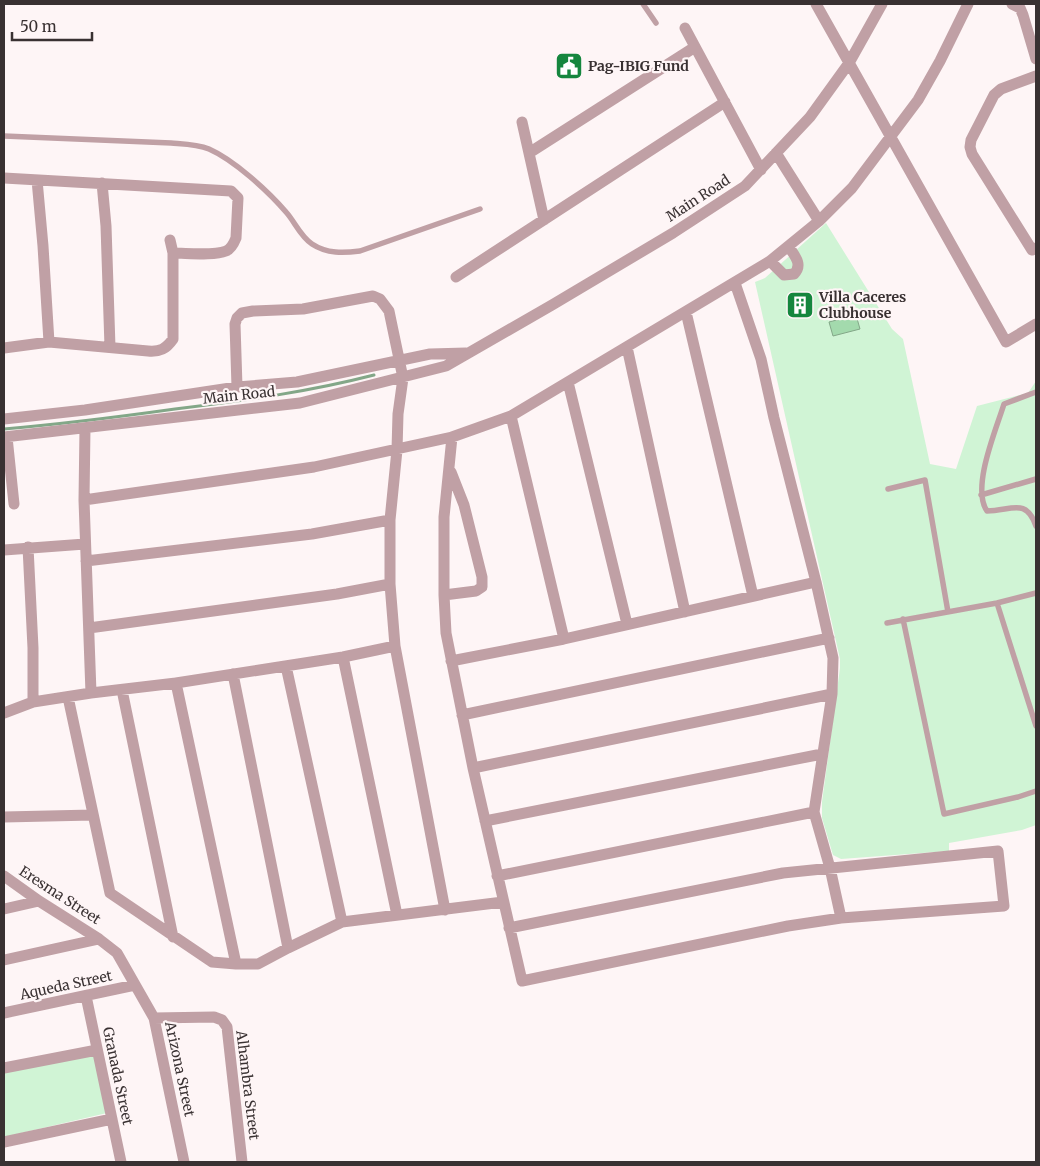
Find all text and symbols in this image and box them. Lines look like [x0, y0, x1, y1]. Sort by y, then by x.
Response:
scale bar [12, 10, 92, 42]
text: 50 m [20, 17, 57, 36]
public building icon: Pag-IBIG Fund [554, 51, 584, 81]
place label: Pag-IBIG Fund [588, 57, 689, 75]
street label: Main Road [663, 170, 734, 225]
place label: Villa Caceres Clubhouse [818, 288, 906, 322]
building icon: Villa Caceres Clubhouse [785, 290, 815, 320]
street label: Main Road [202, 382, 277, 408]
street label: Eresma Street [16, 862, 105, 928]
street label: Aqueda Street [17, 966, 114, 1004]
street label: Arizona Street [161, 1019, 199, 1119]
street label: Granada Street [99, 1025, 137, 1127]
street label: Alhambra Street [232, 1028, 264, 1141]

